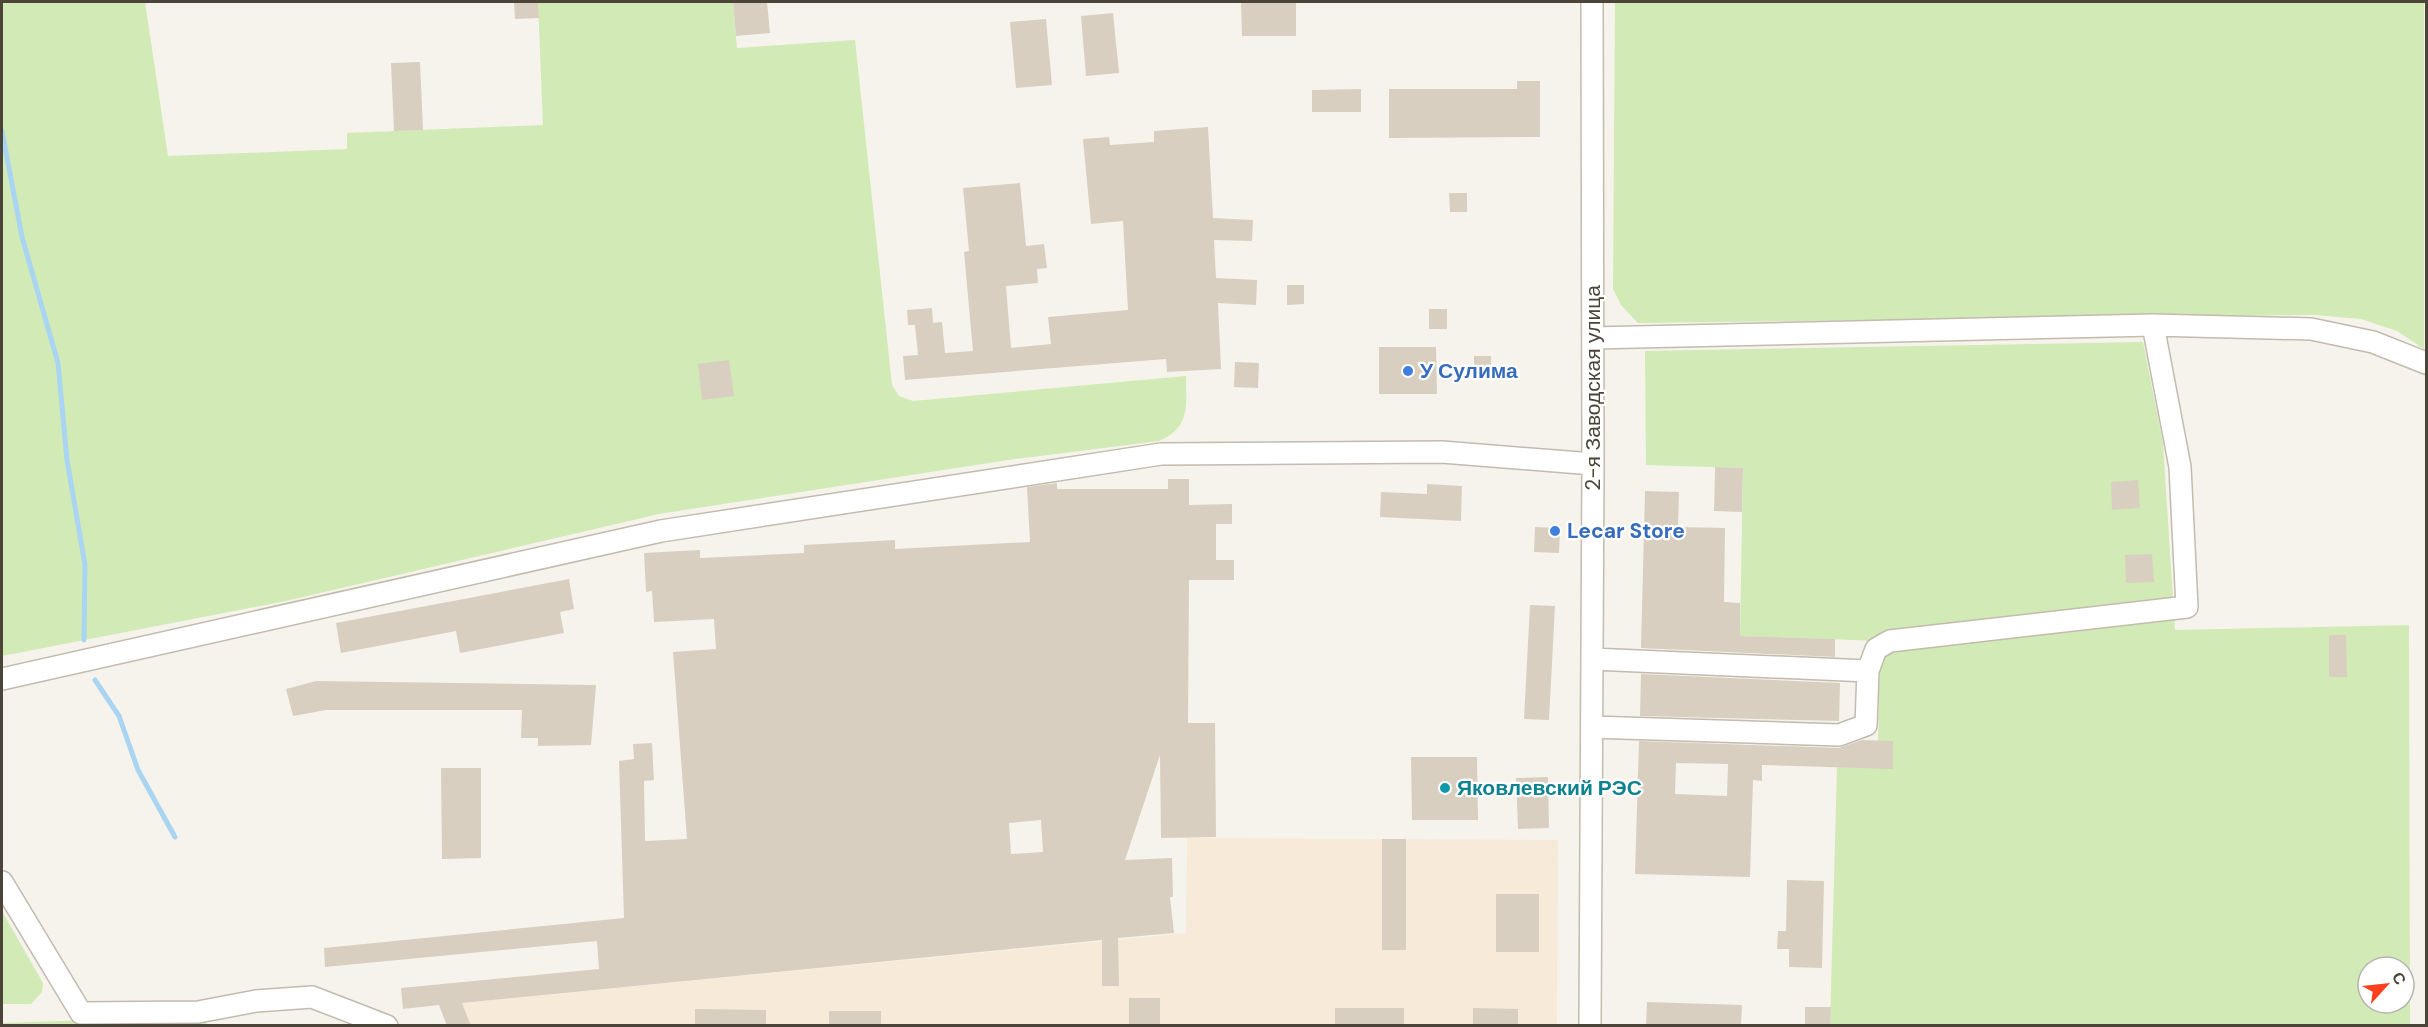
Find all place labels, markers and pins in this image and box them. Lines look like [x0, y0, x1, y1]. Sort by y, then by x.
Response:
place label: У Сулима [1420, 357, 1518, 385]
marker: У Сулима [1401, 364, 1415, 378]
place label: Lecar Store [1567, 517, 1685, 545]
marker: Lecar Store [1548, 524, 1562, 538]
place label: Яковлевский РЭС [1457, 774, 1642, 802]
marker: Яковлевский РЭС [1438, 781, 1452, 795]

